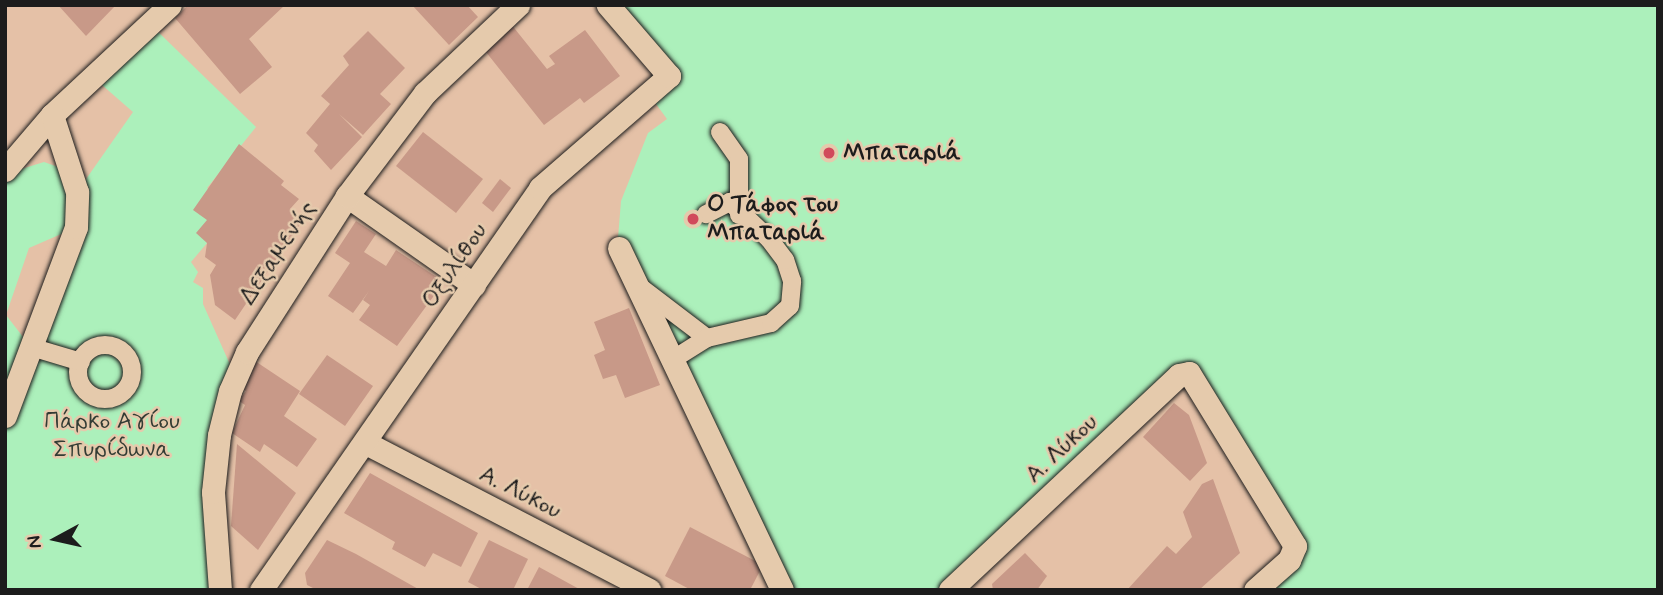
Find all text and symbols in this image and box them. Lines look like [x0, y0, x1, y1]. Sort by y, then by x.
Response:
place label: Μπαταριά [843, 139, 961, 167]
marker: Μπαταριά [821, 145, 837, 161]
place label: Ο Τάφος του Μπαταριά [707, 191, 838, 247]
street label: Δεξαμενής [234, 196, 322, 310]
marker: Ο Τάφος του Μπαταριά [685, 211, 701, 227]
street label: Οξυλίθου [416, 218, 494, 314]
park label: Πάρκο Αγίου Σπυρίδωνα [44, 408, 180, 464]
street label: Α. Λύκου [1020, 408, 1104, 490]
street label: Α. Λύκου [474, 460, 566, 526]
north arrow [21, 504, 91, 574]
text: N [21, 534, 48, 550]

